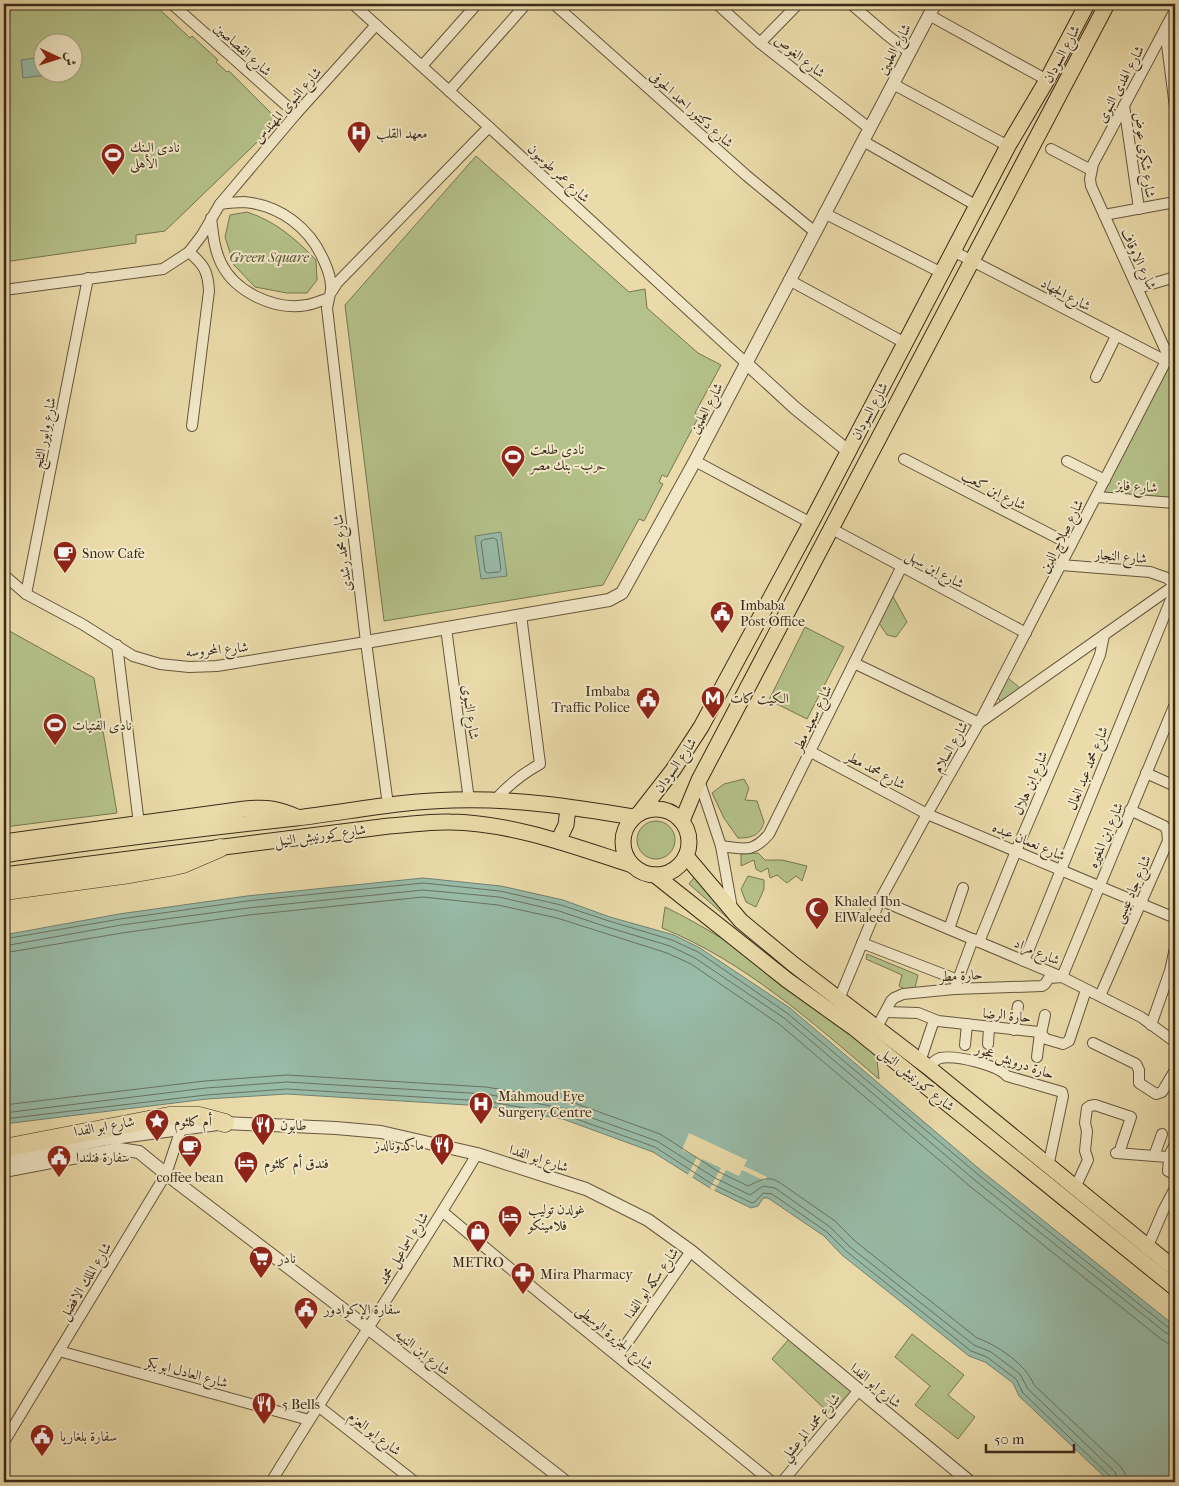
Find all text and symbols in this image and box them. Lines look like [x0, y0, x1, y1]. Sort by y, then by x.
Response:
street label: شارع القصاصين [208, 19, 275, 82]
street label: شارع العلمين [874, 21, 918, 79]
street label: شارع السودان [1039, 22, 1086, 87]
street label: شارع الغوص [769, 31, 828, 84]
north arrow [32, 32, 82, 82]
street label: شارع الهدى النبوى [1093, 43, 1151, 127]
text: ش [61, 51, 79, 67]
street label: شارع النبوى المهندس [250, 64, 327, 149]
street label: شارع دكتور احمد الحوفى [644, 67, 737, 154]
street label: شارع شكرى عوض [1127, 111, 1159, 200]
hospital icon: معهد القلب [346, 120, 372, 154]
place label: معهد القلب [376, 125, 428, 143]
place label: نادى البنك الأهلى [130, 139, 180, 173]
street label: شارع عمر طوسون [522, 140, 593, 209]
sports icon: نادى البنك الأهلى [100, 142, 126, 176]
street label: شارع الاوقاف [1114, 226, 1160, 294]
park label: Green Square [229, 249, 309, 266]
street label: شارع الجهاد [1036, 274, 1094, 317]
street label: شارع السودان [847, 379, 894, 444]
street label: شارع العلمين [686, 380, 730, 438]
street label: شارع وابور الثلج [29, 396, 64, 471]
place label: نادى طلعت حرب - بنك مصر [528, 441, 606, 475]
sports icon: نادى طلعت حرب - بنك مصر [500, 444, 526, 478]
street label: شارع ابن كعب [957, 467, 1029, 517]
street label: شارع فايز [1114, 476, 1158, 499]
street label: شارع صلاح الدين [1036, 496, 1091, 578]
street label: شارع محمد رشدى [329, 513, 359, 593]
cafe icon: Snow Cafe [52, 540, 78, 574]
place label: Snow Cafe [82, 545, 145, 562]
street label: شارع ابن سهل [901, 546, 967, 595]
street label: شارع النجار [1092, 546, 1148, 570]
place label: Imbaba Post Office [740, 597, 805, 630]
public building icon: Imbaba Post Office [709, 600, 735, 634]
street label: شارع المحروسه [185, 638, 249, 664]
street label: شارع سعيد مطر [788, 682, 838, 757]
place label: Imbaba Traffic Police [552, 683, 631, 716]
street label: شارع النبوى [455, 684, 483, 741]
metro station icon: الکيت کات [700, 685, 726, 719]
public building icon: Imbaba Traffic Police [635, 686, 661, 720]
place label: الکيت کات [730, 690, 789, 707]
sports icon: نادى الفتيات [42, 712, 68, 746]
place label: نادى الفتيات [72, 717, 132, 734]
street label: شارع السلام [929, 718, 975, 778]
street label: شارع محمد عبد العال [1063, 724, 1115, 814]
street label: شارع السودان [650, 735, 703, 798]
street label: شارع محمد مطر [840, 747, 909, 796]
street label: شارع ابن هلال [1009, 748, 1054, 819]
street label: شارع ابن المغيره [1084, 800, 1130, 872]
street label: شارع نعمان عبده [989, 818, 1068, 867]
street label: شارع كورنيش النيل [273, 821, 367, 853]
street label: شارع جاد عيسى [1110, 852, 1158, 927]
place label: Khaled Ibn ElWaleed [834, 893, 901, 926]
mosque icon: Khaled Ibn ElWaleed [804, 896, 830, 930]
street label: شارع مراد [1010, 934, 1062, 971]
street label: حارة مطر [937, 966, 983, 985]
street label: حارة الرضا [982, 1005, 1032, 1026]
street label: حارة درويش عجور [971, 1039, 1057, 1084]
street label: شارع كورنيش النيل [874, 1044, 958, 1117]
place label: Mahmoud Eye Surgery Centre [498, 1088, 592, 1121]
hospital icon: Mahmoud Eye Surgery Centre [468, 1091, 494, 1125]
place icon: أم كلثوم [144, 1108, 170, 1142]
place label: أم كلثوم [174, 1111, 213, 1134]
restaurant icon: طابون [250, 1112, 276, 1146]
street label: شارع ابو الفدا [72, 1113, 136, 1143]
place label: طابون [280, 1117, 307, 1134]
restaurant icon: ماكدونالدز [429, 1132, 455, 1166]
cafe icon: coffee bean [177, 1134, 203, 1168]
place label: ماكدونالدز [372, 1137, 424, 1154]
street label: شارع ابو الفدا [506, 1141, 571, 1179]
public building icon: سفارة فنلندا [46, 1144, 72, 1178]
place label: سفارة فنلندا [76, 1149, 130, 1166]
hotel icon: فندق أم كلثوم [233, 1150, 259, 1184]
place label: فندق أم كلثوم [264, 1153, 329, 1176]
place label: coffee bean [156, 1169, 224, 1186]
place label: غولدن توليب فلامينكو [526, 1201, 585, 1234]
hotel icon: غولدن توليب فلامينكو [497, 1204, 523, 1238]
street label: شارع اسماعيل محمد [374, 1209, 435, 1289]
shop icon: METRO [465, 1219, 491, 1253]
street label: شارع الملك الافضل [56, 1239, 118, 1325]
street label: شارع سكه ابو الفدا [621, 1244, 685, 1324]
supermarket icon: نادر [248, 1245, 274, 1279]
place label: نادر [276, 1250, 296, 1267]
place label: METRO [452, 1254, 504, 1271]
pharmacy icon: Mira Pharmacy [510, 1261, 536, 1295]
place label: Mira Pharmacy [540, 1266, 633, 1283]
public building icon: سفارة الإكوادور [293, 1296, 319, 1330]
place label: سفارة الإكوادور [322, 1301, 401, 1320]
street label: شارع الجزيرة الوسطى [571, 1301, 657, 1376]
street label: شارع ابن النبيه [390, 1326, 454, 1381]
street label: شارع العادل ابو بكر [141, 1353, 230, 1395]
street label: شارع ابو الفدا [845, 1359, 905, 1414]
street label: شارع محمد المرعشلي [777, 1390, 847, 1467]
restaurant icon: 5 Bells [251, 1391, 277, 1425]
place label: 5 Bells [282, 1396, 320, 1413]
street label: شارع ابو العزم [342, 1407, 405, 1463]
scale bar [986, 1421, 1074, 1453]
public building icon: سفارة بلغاريا [29, 1423, 55, 1457]
place label: سفارة بلغاريا [60, 1428, 117, 1445]
text: 50 m [994, 1430, 1025, 1448]

